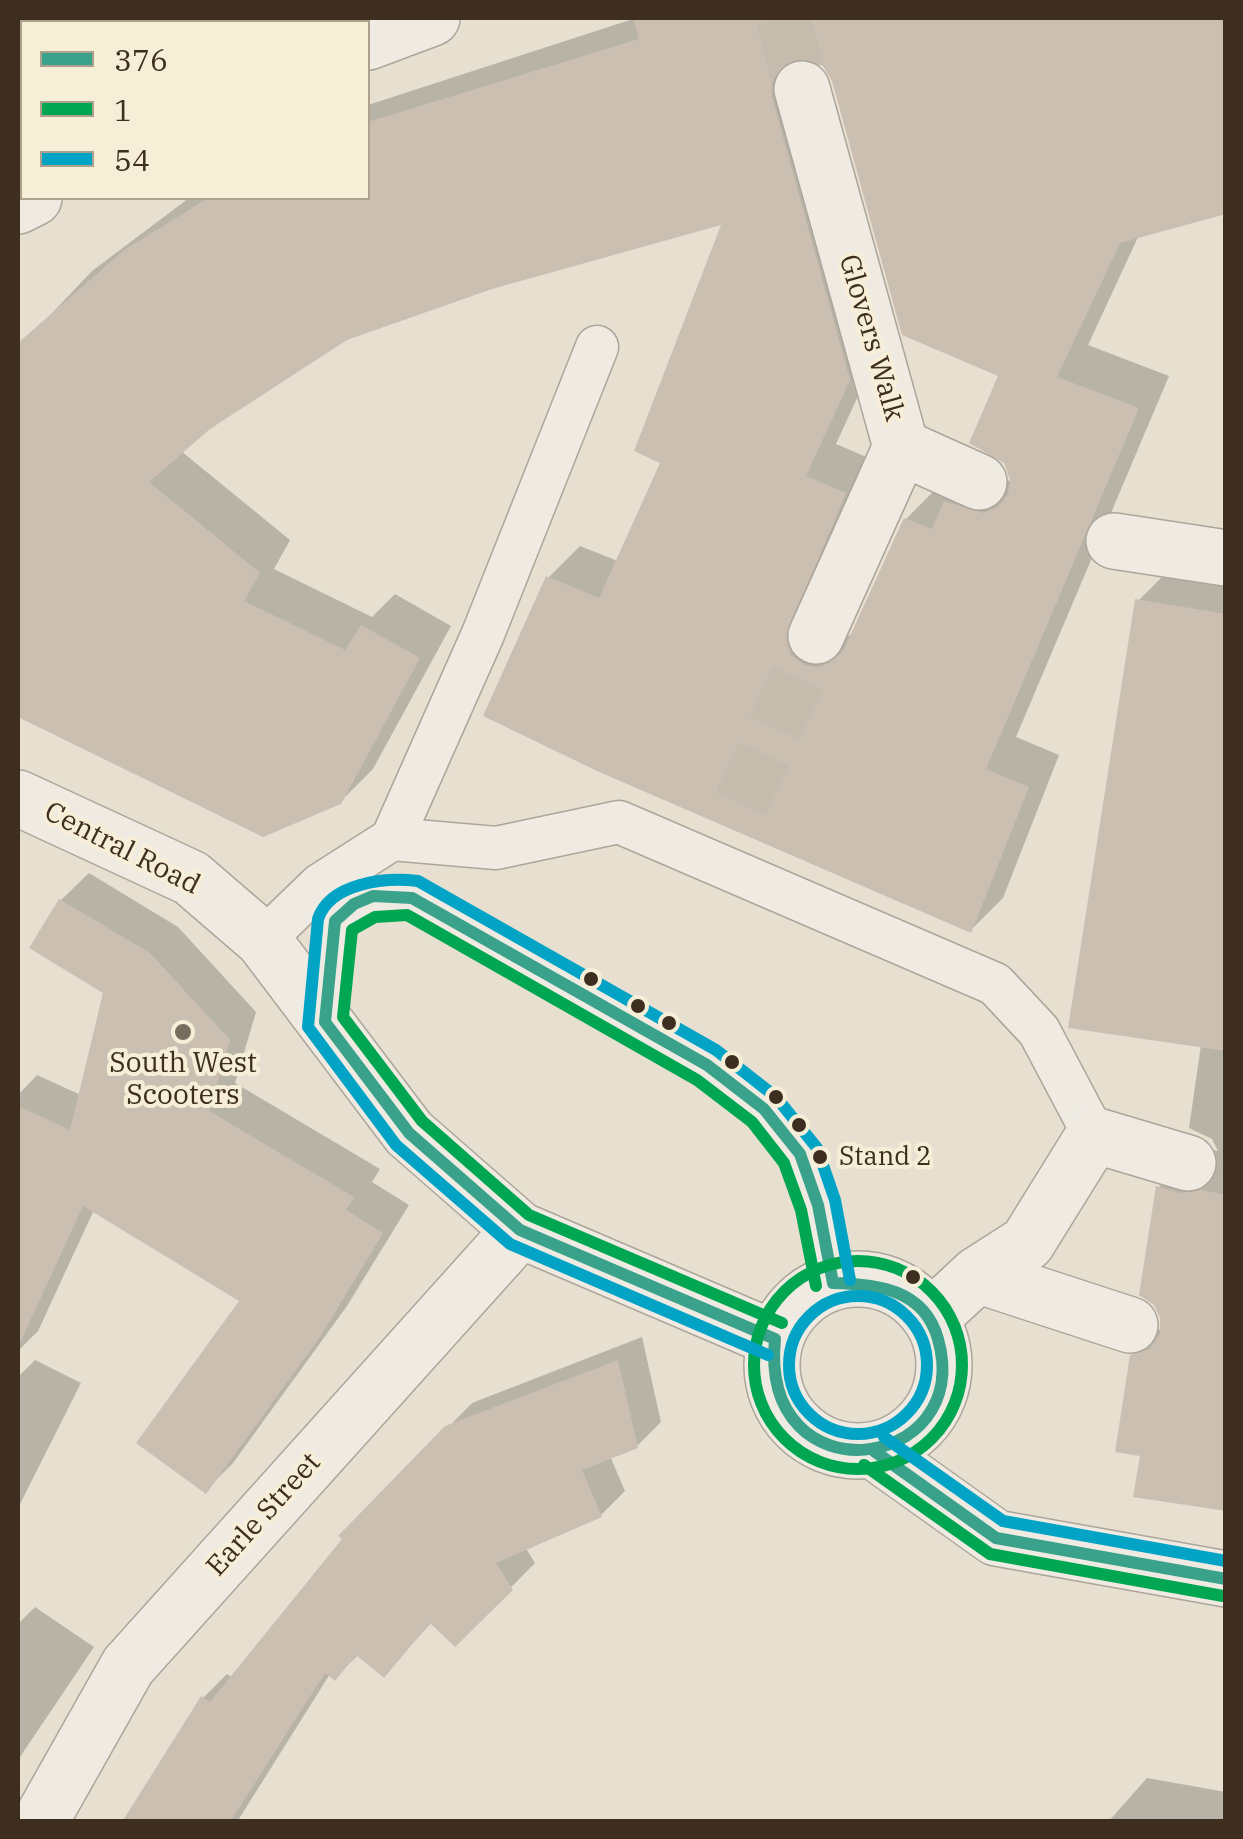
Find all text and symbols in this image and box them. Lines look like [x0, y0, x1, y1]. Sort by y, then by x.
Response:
legend [20, 20, 370, 200]
text: 376 [114, 40, 168, 79]
text: 1 [114, 90, 132, 129]
text: 54 [114, 140, 150, 179]
street label: Glovers Walk [831, 251, 911, 425]
street label: Central Road [39, 795, 205, 903]
unlabelled marker [581, 969, 601, 989]
unlabelled marker [628, 996, 648, 1016]
unlabelled marker [659, 1013, 679, 1033]
marker: South West Scooters [172, 1021, 194, 1043]
place label: South West Scooters [109, 1047, 257, 1113]
unlabelled marker [722, 1052, 742, 1072]
unlabelled marker [766, 1087, 786, 1107]
unlabelled marker [789, 1115, 809, 1135]
place label: Stand 2 [839, 1141, 932, 1173]
marker: Stand 2 [810, 1147, 830, 1167]
unlabelled marker [903, 1267, 923, 1287]
street label: Earle Street [200, 1446, 328, 1584]

